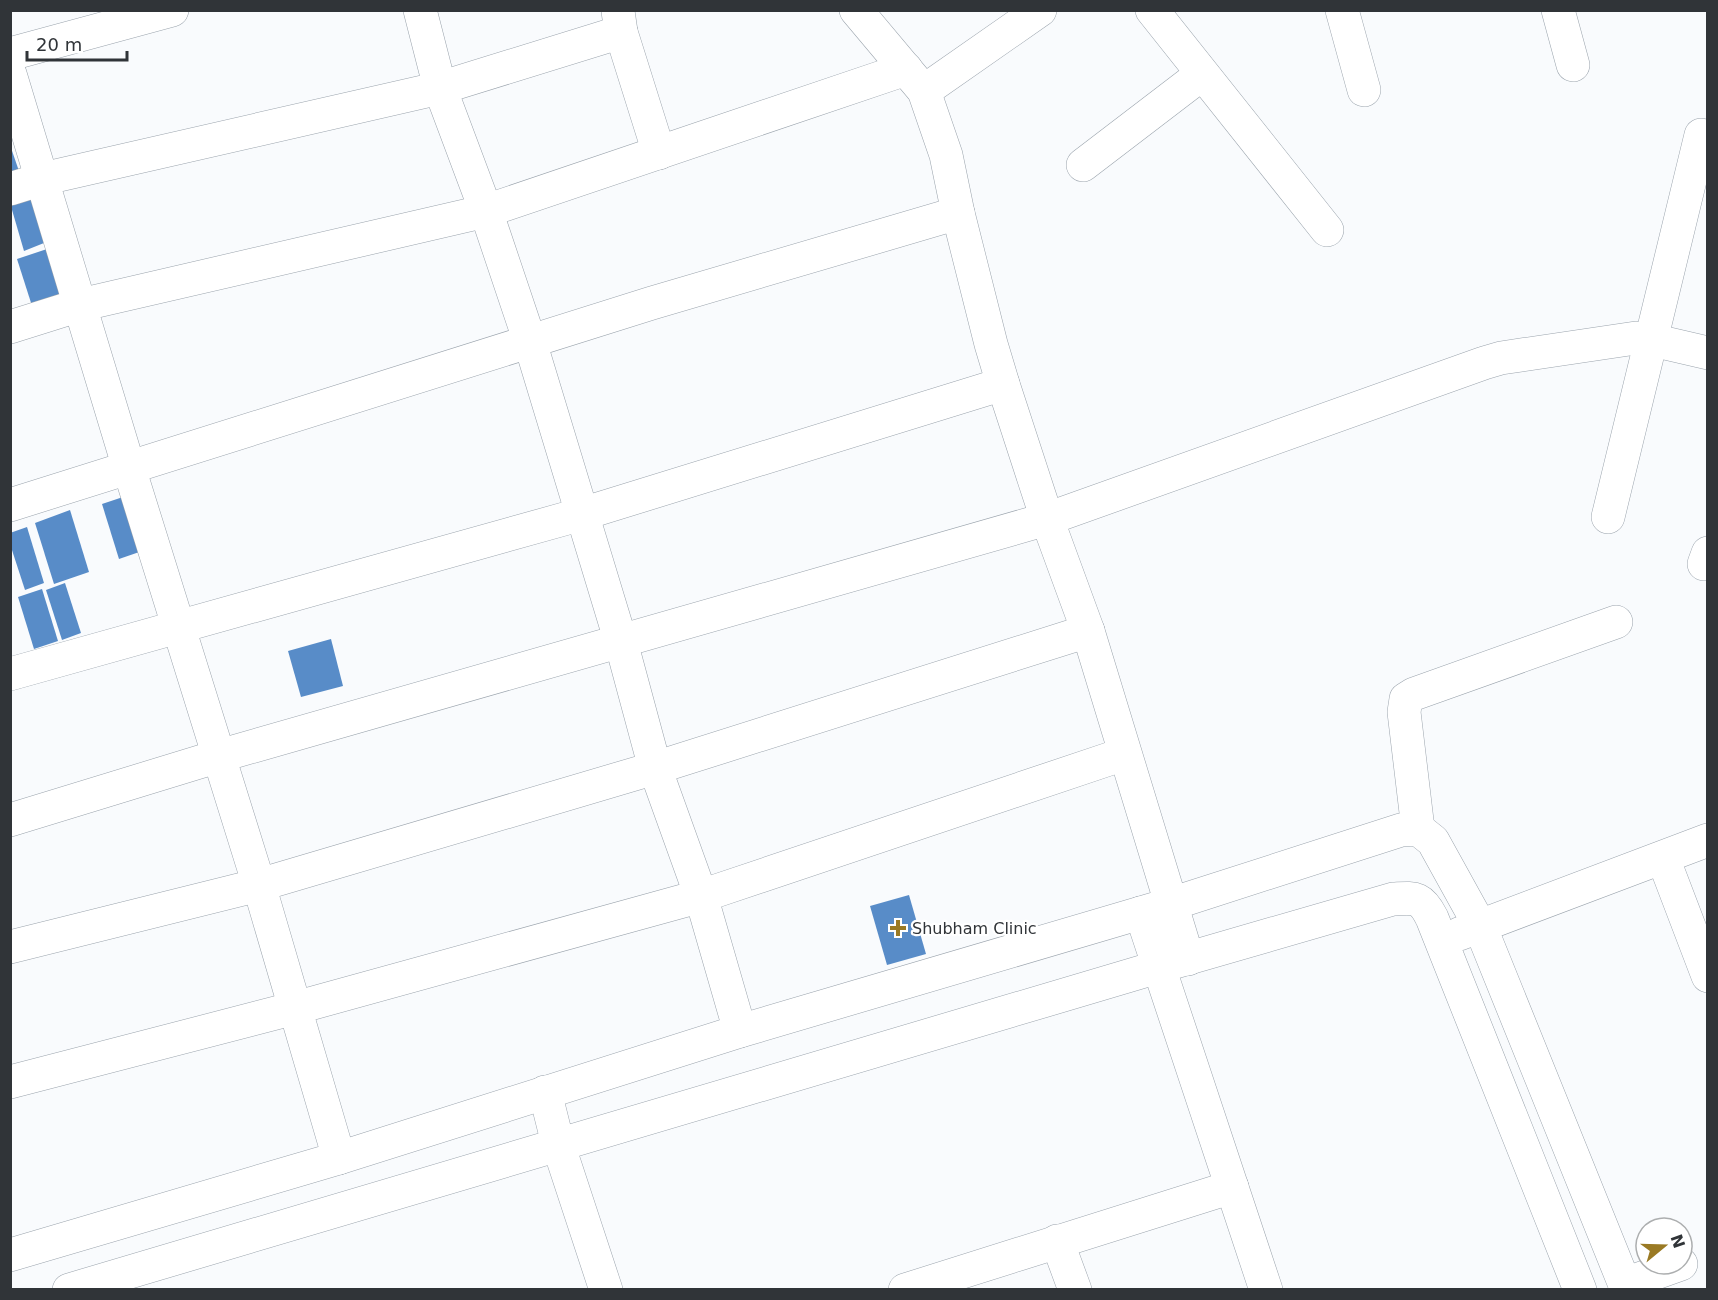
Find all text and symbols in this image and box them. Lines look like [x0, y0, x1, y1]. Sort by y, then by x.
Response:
scale bar [27, 24, 128, 62]
text: 20 m [36, 34, 82, 55]
marker: Shubham Clinic [889, 919, 907, 937]
place label: Shubham Clinic [912, 919, 1037, 938]
north arrow [1634, 1216, 1694, 1276]
text: N [1667, 1232, 1689, 1251]

